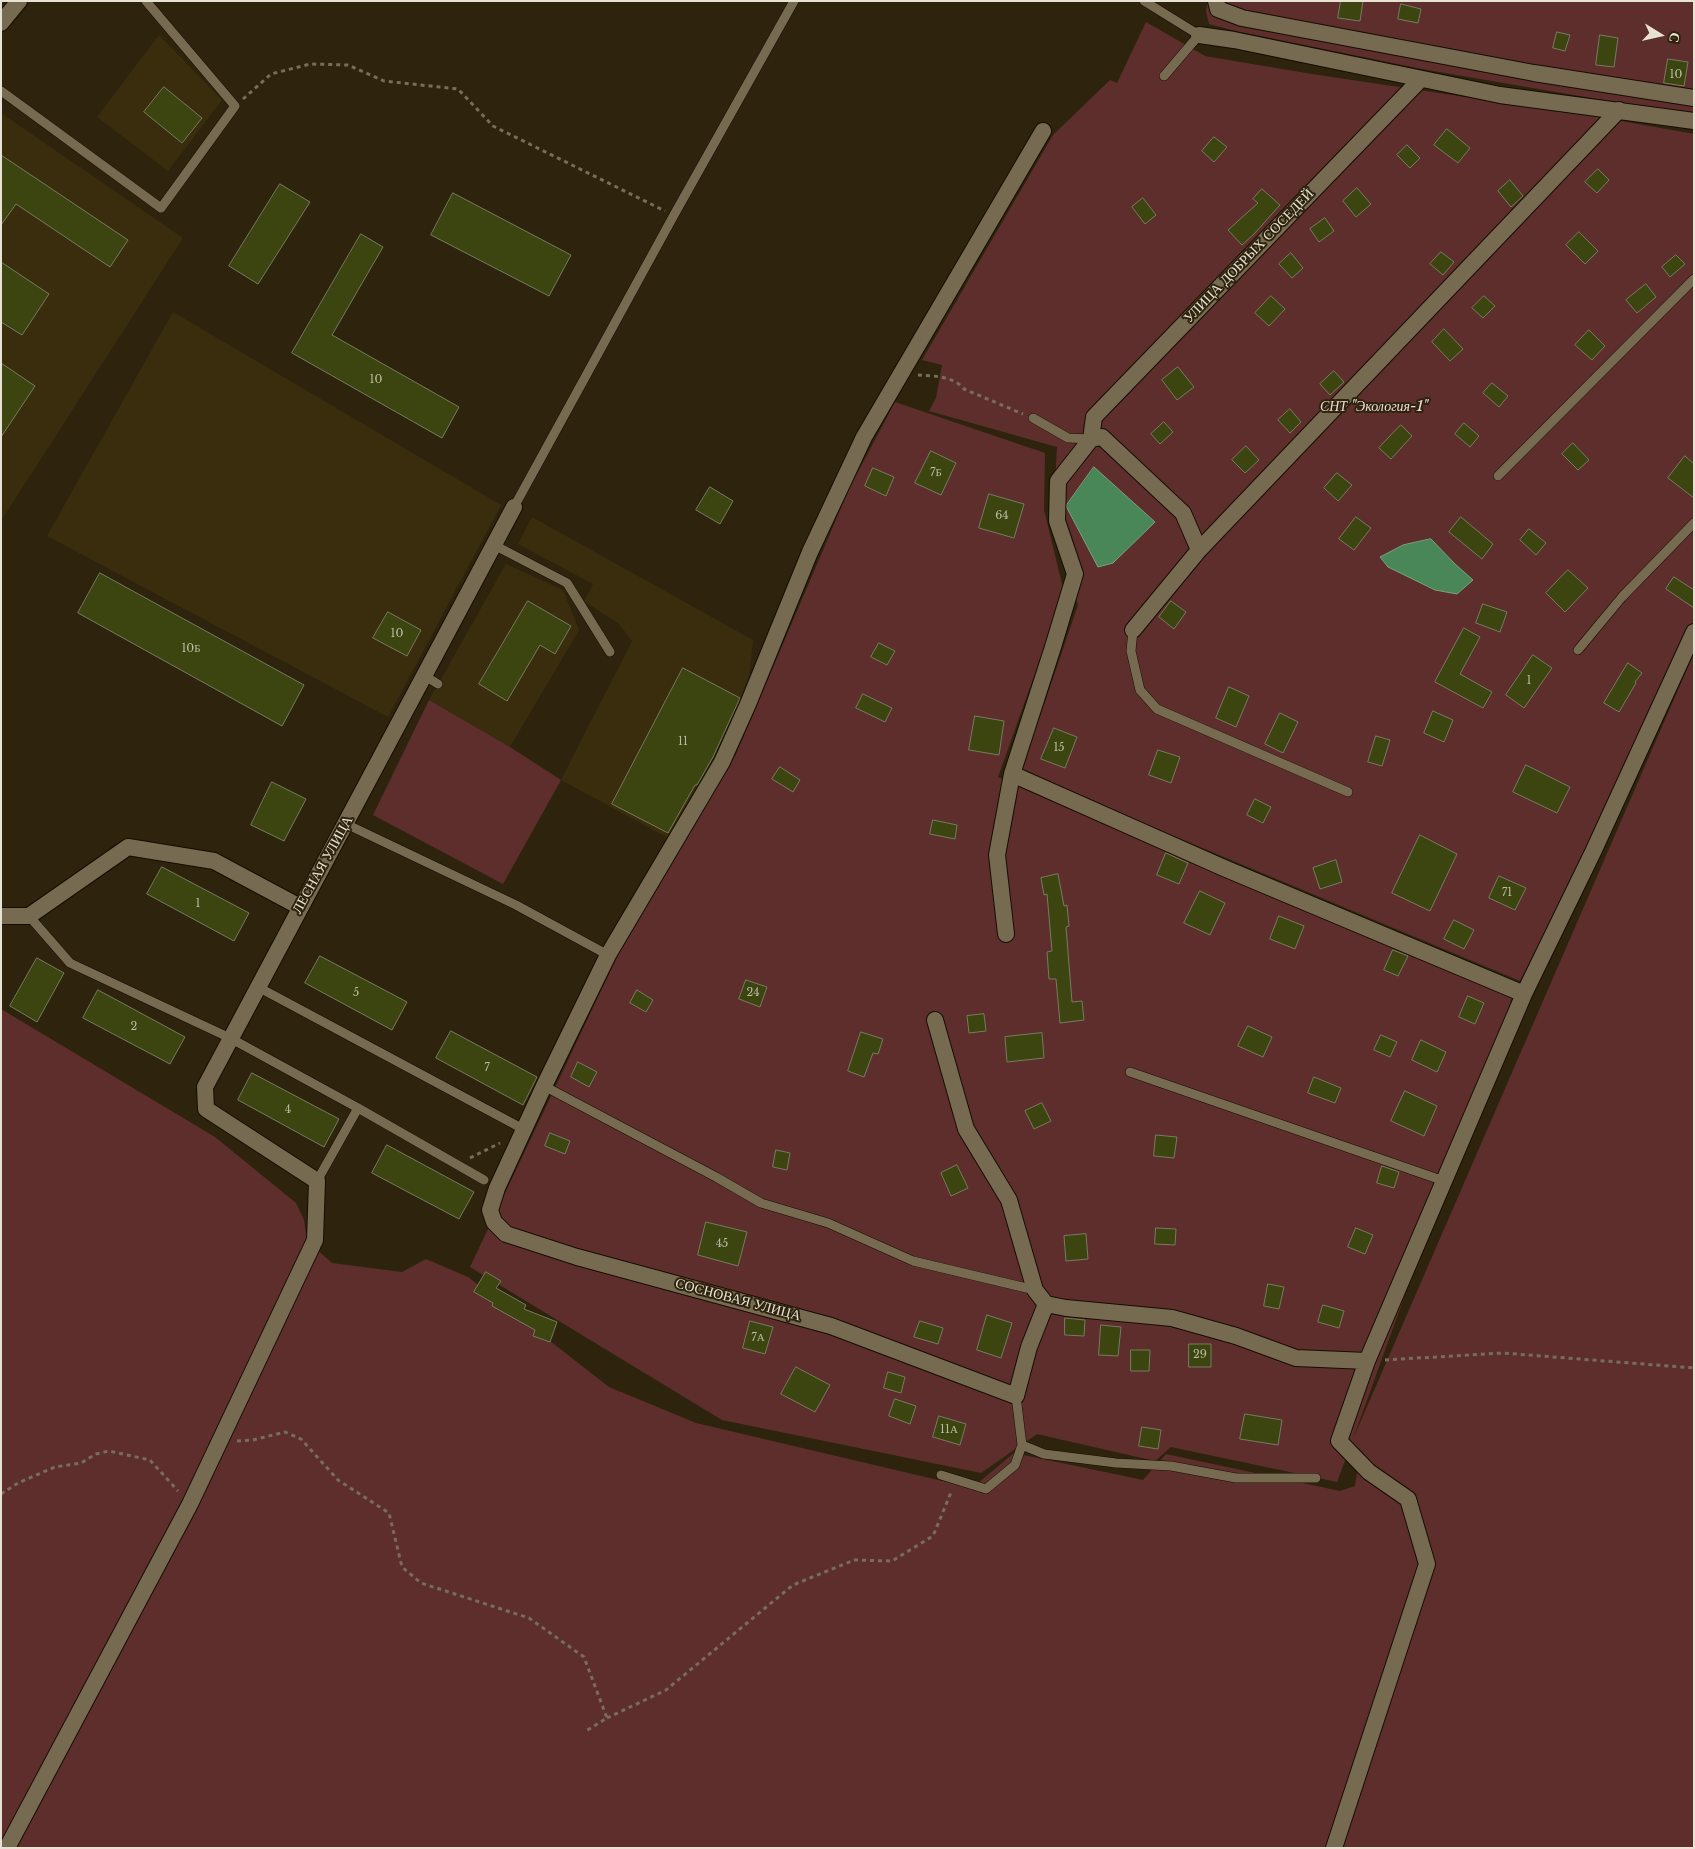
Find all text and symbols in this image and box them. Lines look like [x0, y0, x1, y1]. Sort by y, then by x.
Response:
north arrow [1635, 10, 1685, 60]
text: С [1665, 31, 1685, 44]
house number: 10 [1670, 68, 1682, 82]
street label: УЛИЦА ДОБРЫХ СОСЕДЕЙ [1181, 186, 1317, 326]
house number: 10 [370, 373, 382, 387]
park label: СНТ "Экология-1" [1320, 399, 1428, 415]
house number: 7Б [930, 466, 942, 480]
house number: 64 [995, 509, 1009, 523]
house number: 10 [391, 627, 403, 641]
house number: 10Б [181, 642, 201, 656]
house number: 1 [1527, 674, 1531, 688]
house number: 11 [678, 735, 688, 749]
house number: 15 [1053, 741, 1065, 755]
street label: ЛЕСНАЯ УЛИЦА [289, 813, 357, 917]
house number: 71 [1502, 886, 1512, 900]
house number: 1 [196, 897, 200, 911]
house number: 5 [353, 986, 359, 1000]
house number: 24 [746, 986, 760, 1000]
house number: 2 [131, 1020, 137, 1034]
house number: 7 [484, 1061, 490, 1075]
house number: 4 [285, 1103, 291, 1117]
house number: 45 [716, 1237, 728, 1251]
street label: СОСНОВАЯ УЛИЦА [673, 1275, 803, 1325]
house number: 7А [751, 1331, 765, 1345]
house number: 29 [1193, 1348, 1207, 1362]
house number: 11А [940, 1423, 958, 1437]

